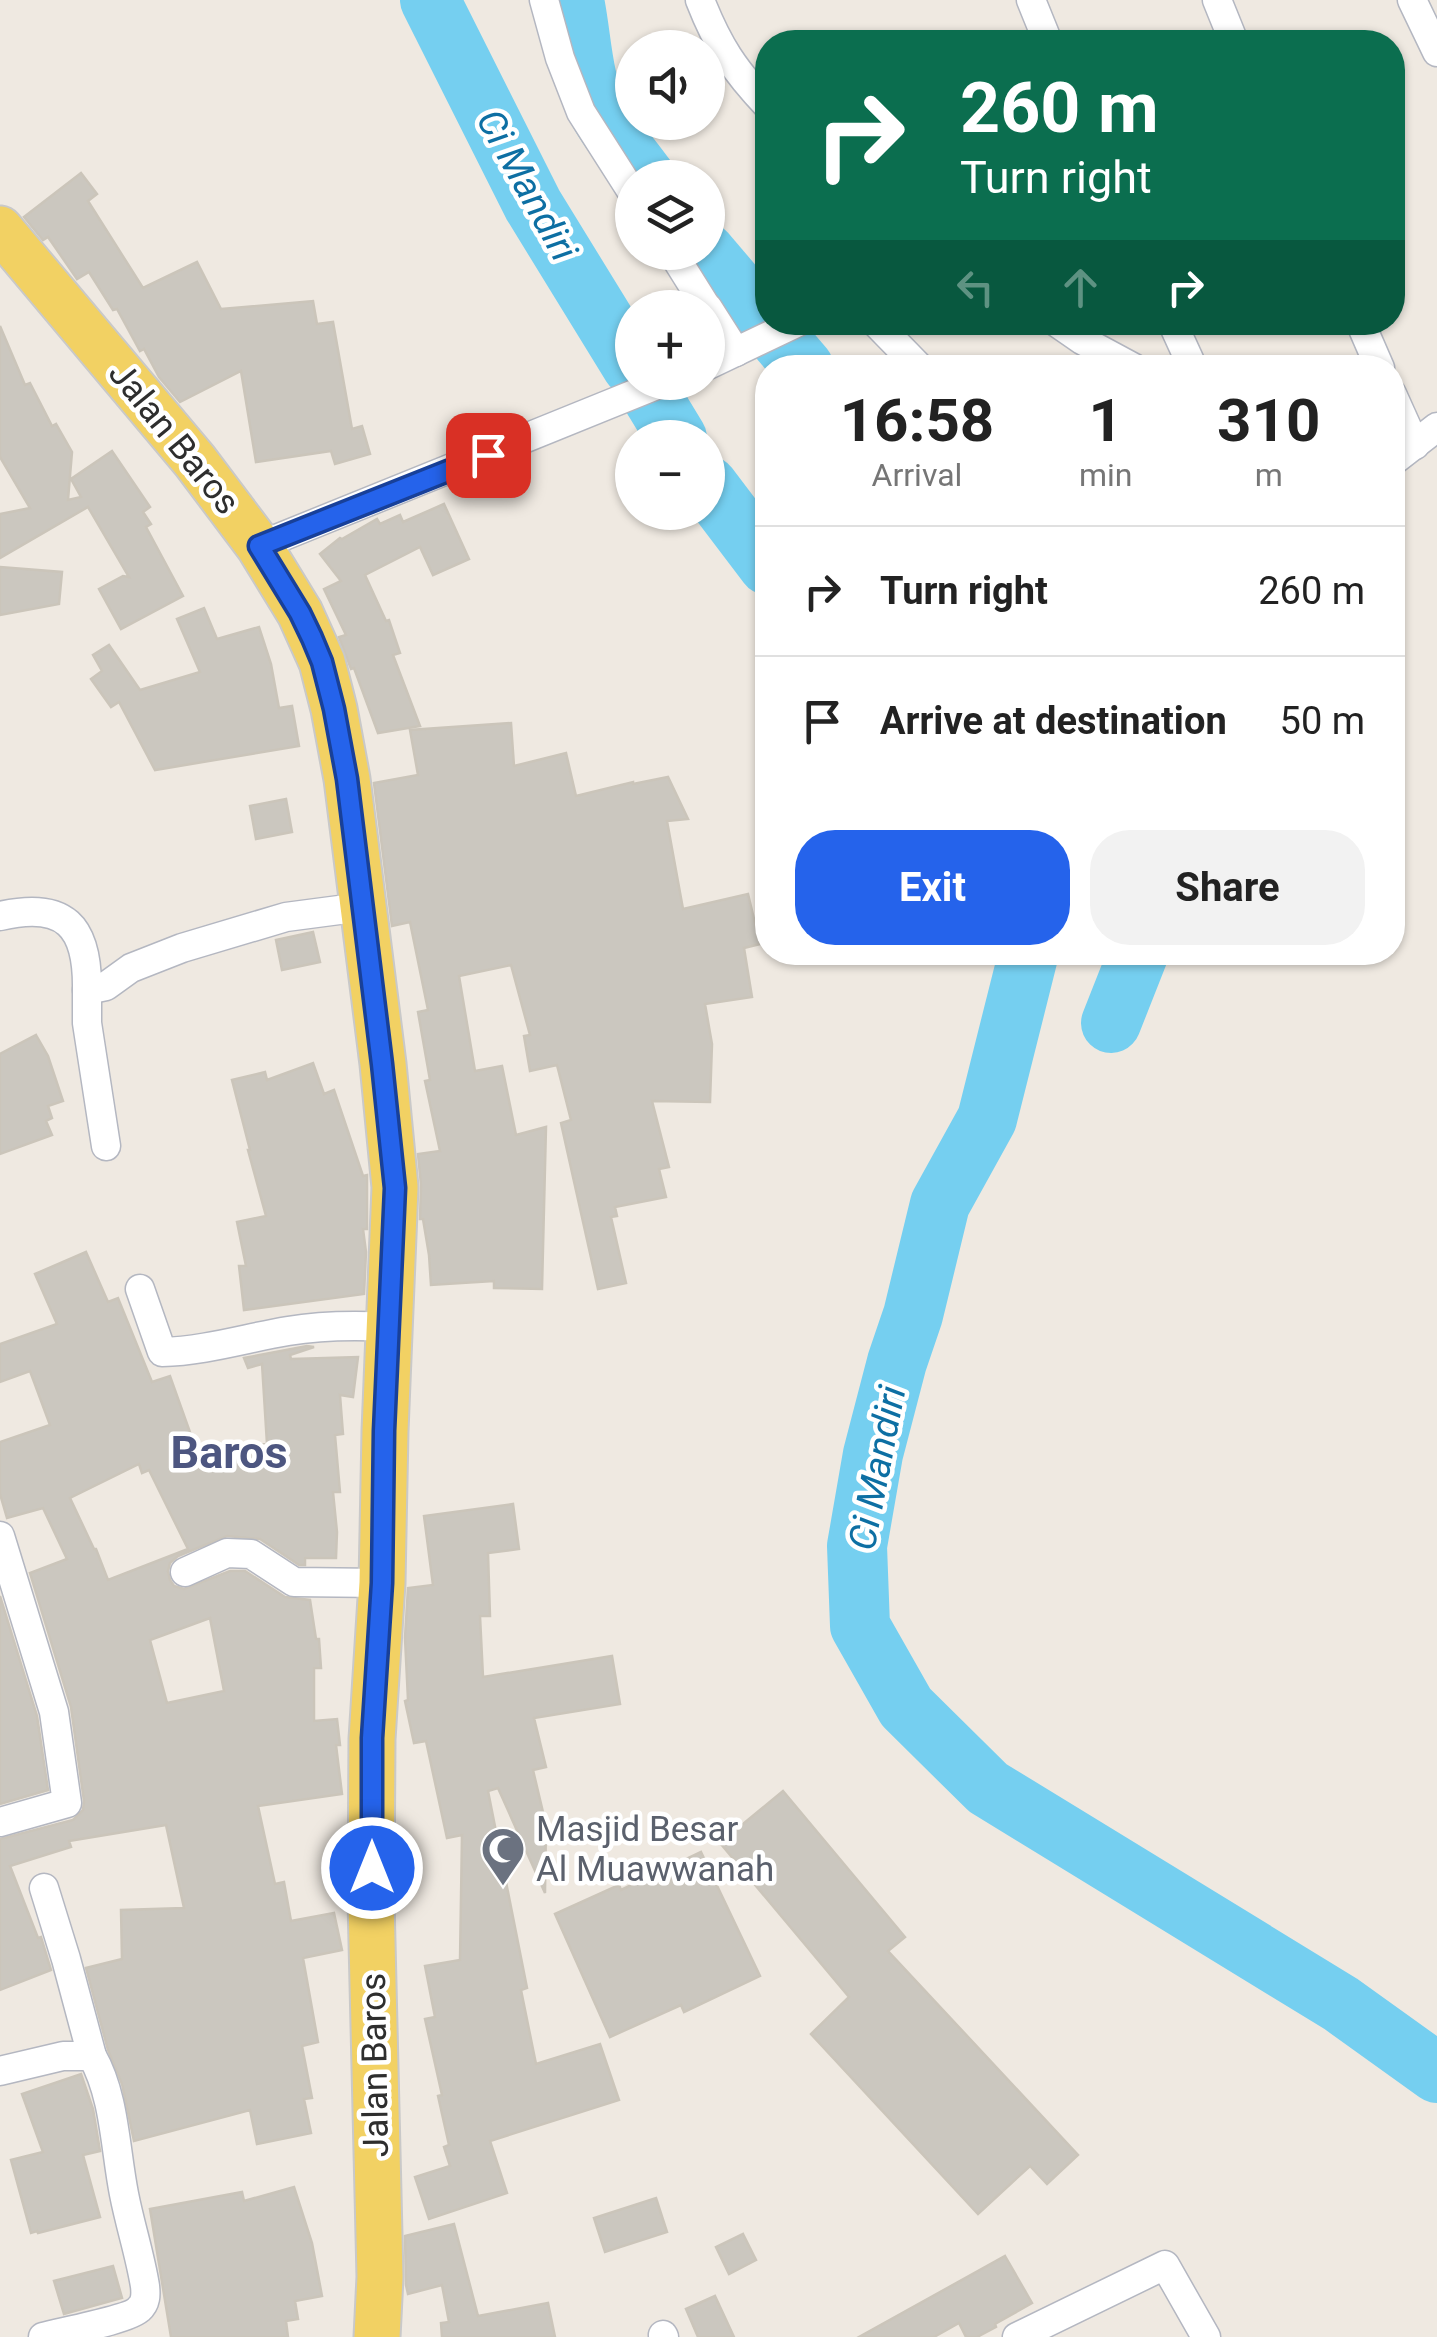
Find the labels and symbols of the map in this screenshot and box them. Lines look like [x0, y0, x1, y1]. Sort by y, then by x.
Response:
water label: Ci Mandiri [468, 102, 587, 268]
street label: Jalan Baros [100, 353, 248, 523]
pin [446, 413, 531, 498]
water label: Ci Mandiri [840, 1382, 914, 1554]
district label: Baros [170, 1426, 288, 1479]
place label: Masjid Besar Al Muawwanah [536, 1809, 774, 1890]
position arrow [320, 1816, 424, 1920]
mosque icon: Masjid Besar Al Muawwanah [480, 1826, 526, 1887]
street label: Jalan Baros [353, 1973, 397, 2157]

